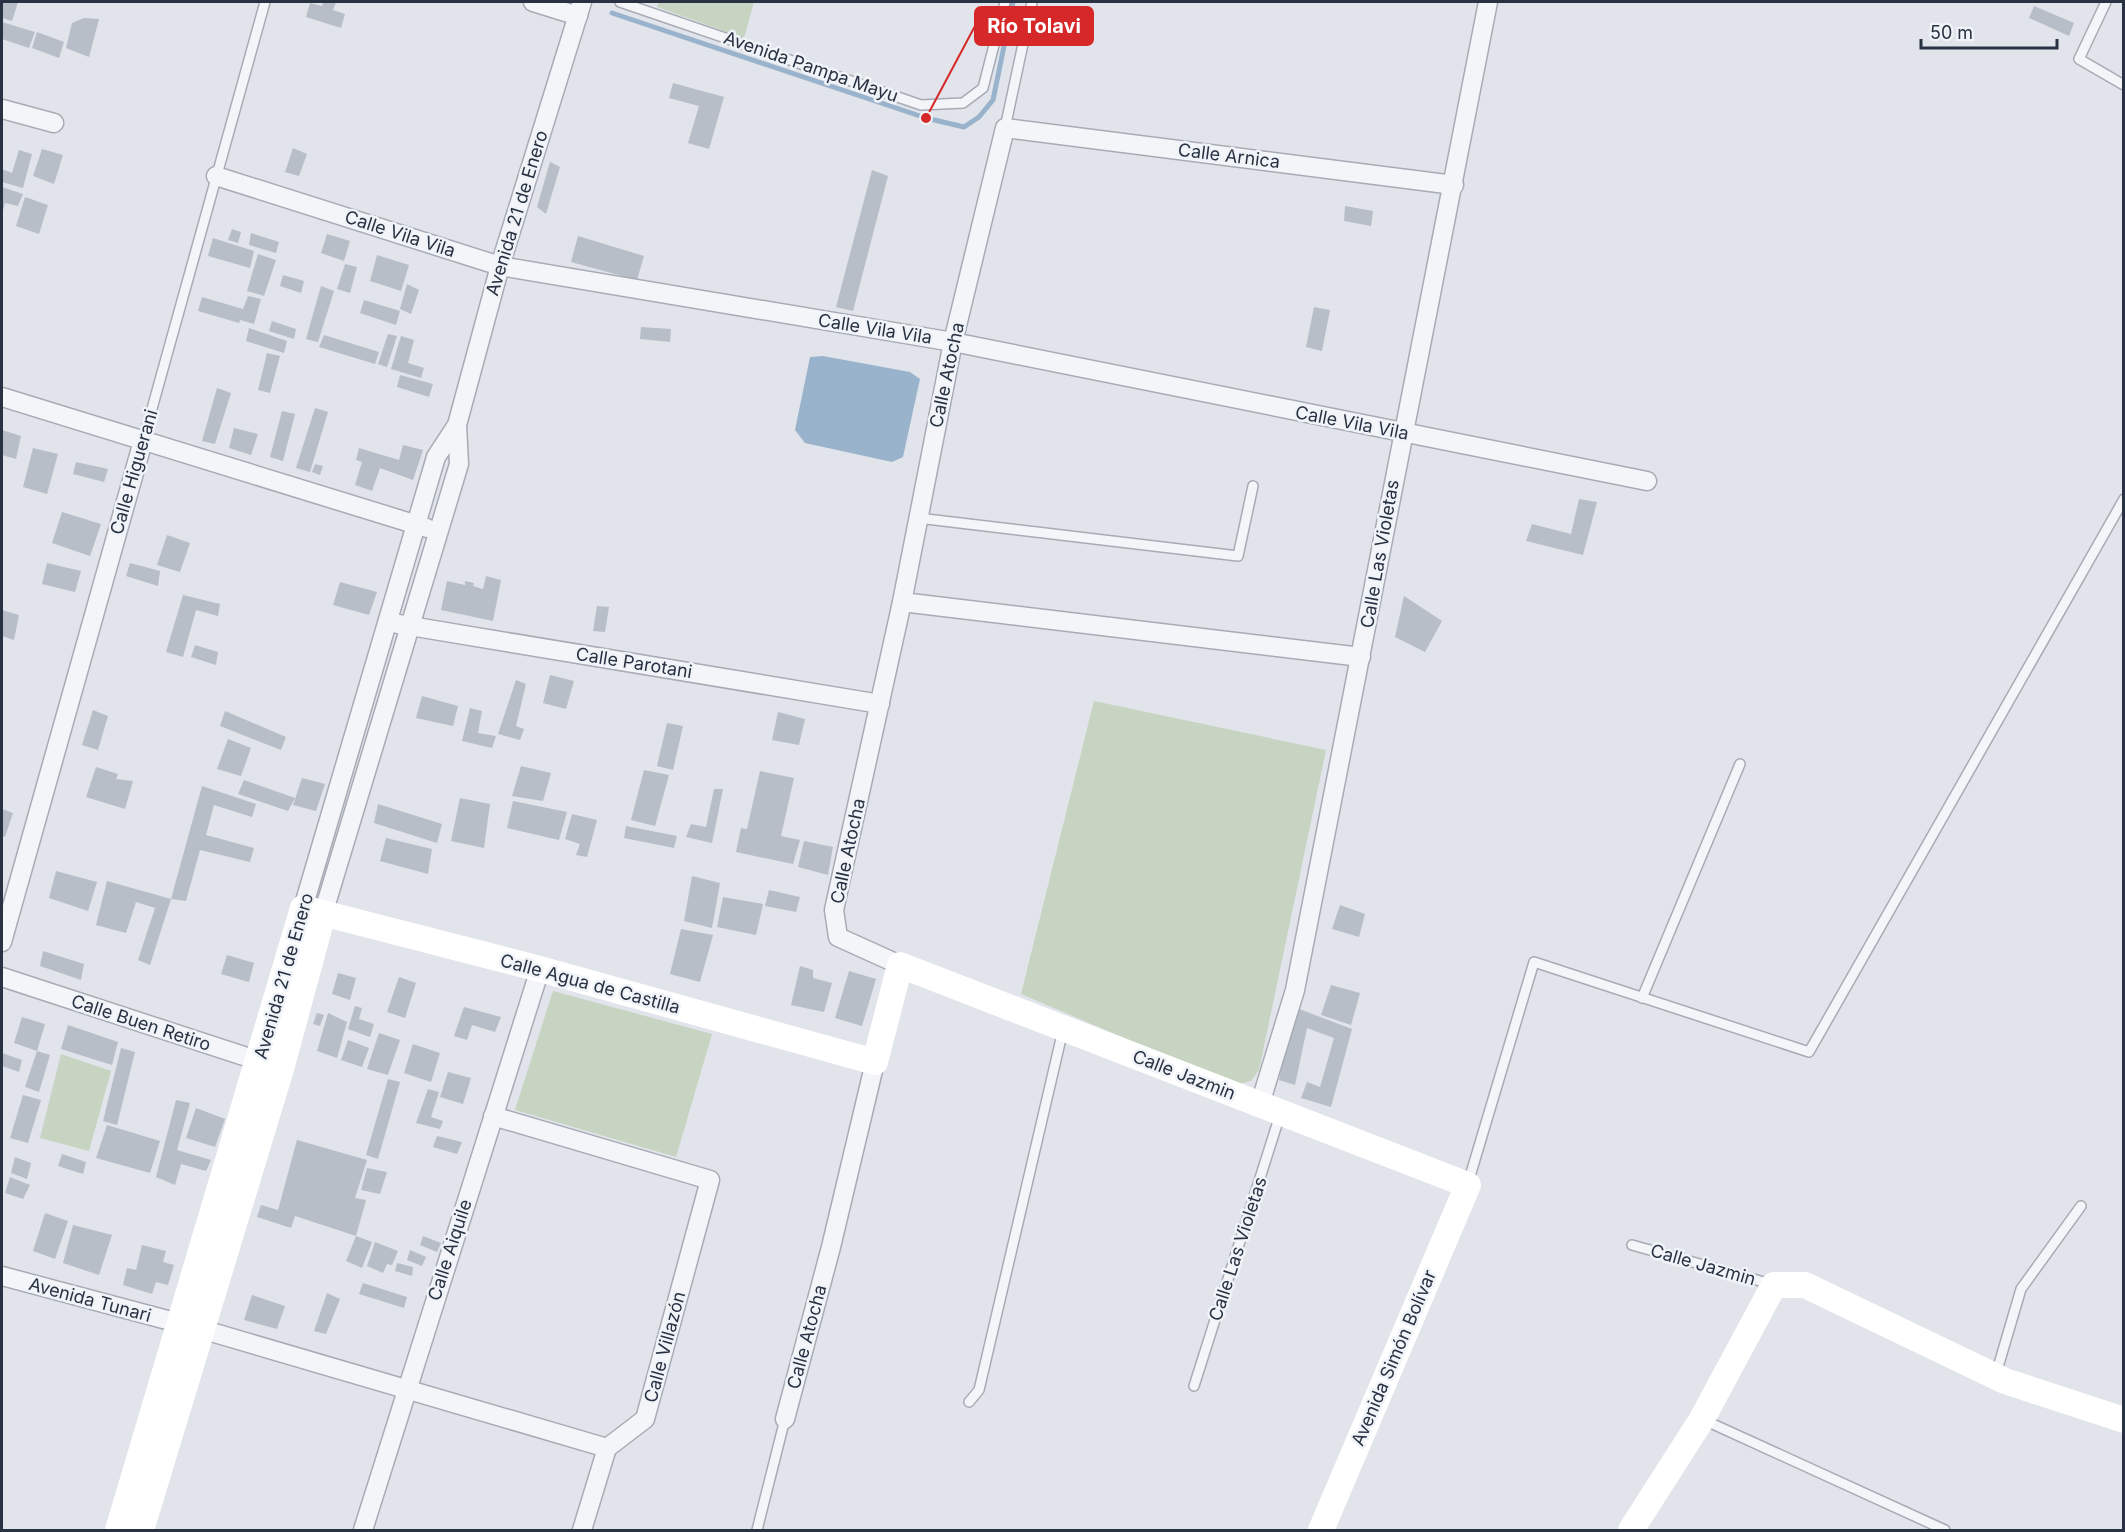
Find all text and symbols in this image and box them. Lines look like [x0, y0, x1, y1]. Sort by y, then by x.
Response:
callout: Río Tolavi [975, 7, 1093, 45]
scale bar [1921, 12, 2058, 50]
text: Río Tolavi [987, 14, 1081, 38]
text: 50 m [1930, 22, 1973, 43]
street label: Avenida Pampa Mayu [721, 27, 901, 106]
street label: Avenida 21 de Enero [481, 128, 552, 298]
street label: Calle Arnica [1177, 139, 1281, 172]
street label: Calle Vila Vila [342, 206, 458, 261]
street label: Calle Vila Vila [817, 309, 934, 348]
street label: Calle Atocha [925, 320, 968, 429]
street label: Calle Vila Vila [1294, 401, 1411, 444]
street label: Calle Higuerani [106, 407, 161, 537]
street label: Calle Las Violetas [1356, 478, 1403, 630]
street label: Calle Parotani [574, 643, 694, 682]
street label: Calle Atocha [826, 796, 869, 905]
street label: Avenida 21 de Enero [250, 890, 317, 1061]
street label: Calle Agua de Castilla [498, 949, 682, 1018]
street label: Calle Buen Retiro [69, 990, 214, 1055]
street label: Calle Jazmin [1130, 1045, 1239, 1104]
street label: Calle Las Violetas [1204, 1174, 1271, 1324]
street label: Calle Aiquile [423, 1197, 476, 1303]
street label: Calle Jazmin [1648, 1239, 1758, 1290]
street label: Avenida Simón Bolívar [1347, 1267, 1440, 1449]
street label: Avenida Tunari [27, 1273, 154, 1326]
street label: Calle Atocha [783, 1282, 831, 1391]
street label: Calle Villazón [640, 1289, 689, 1405]

